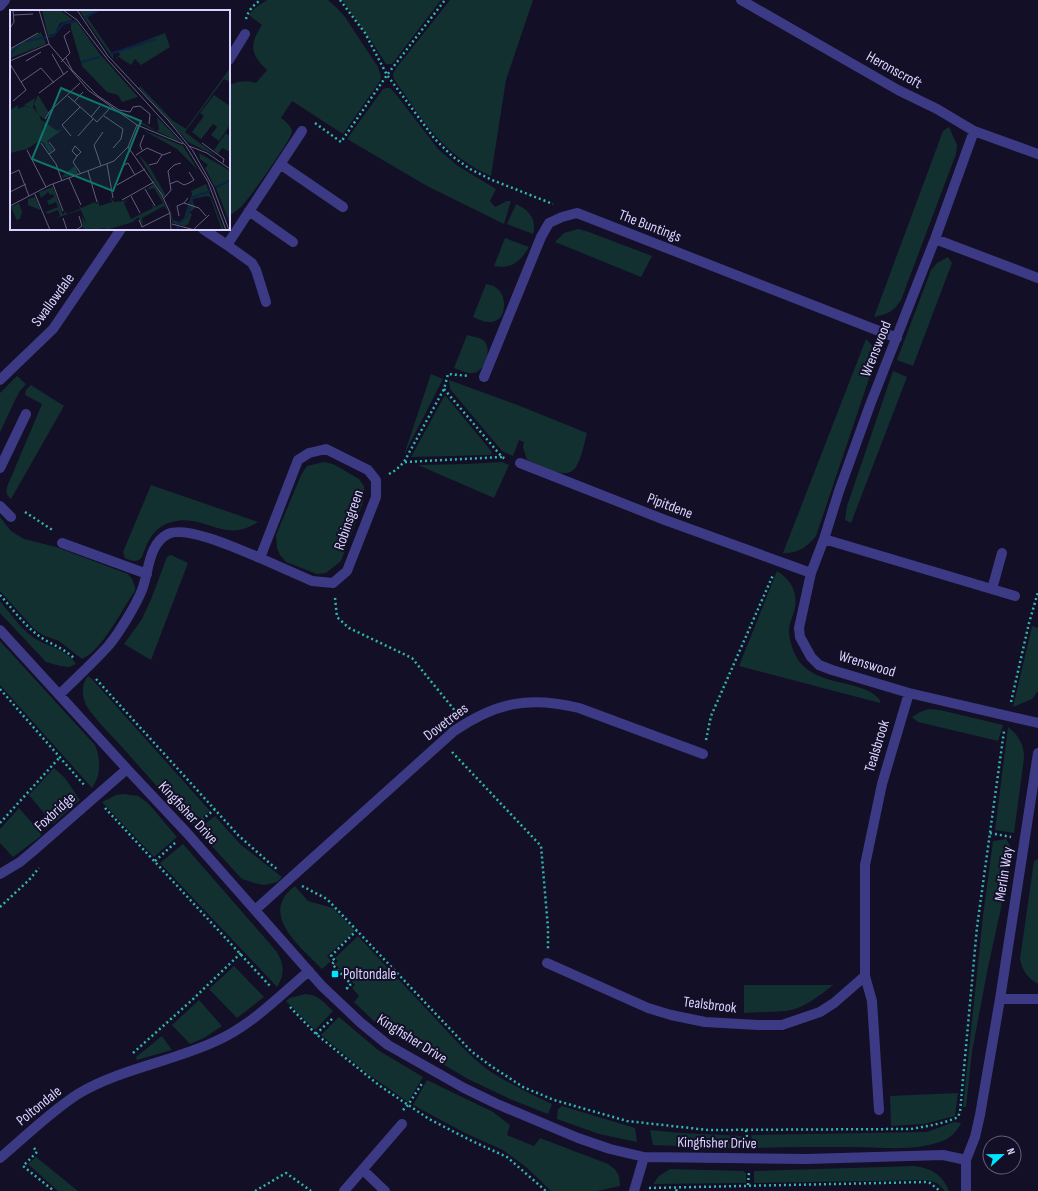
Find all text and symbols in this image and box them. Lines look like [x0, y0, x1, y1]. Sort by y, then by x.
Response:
inset map [10, 10, 230, 230]
street label: Heronscroft [863, 47, 926, 93]
street label: The Buntings [616, 205, 684, 247]
street label: Swallowdale [27, 270, 79, 330]
street label: Wrenswood [856, 318, 896, 380]
street label: Robinsgreen [330, 487, 368, 553]
street label: Pipitdene [645, 489, 695, 523]
street label: Wrenswood [836, 646, 898, 682]
street label: Dovetrees [420, 699, 472, 745]
street label: Tealsbrook [860, 717, 894, 774]
street label: Kingfisher Drive [154, 778, 222, 848]
street label: Foxbridge [31, 789, 79, 835]
street label: Merlin Way [990, 845, 1018, 903]
place label: Poltondale [343, 965, 396, 984]
marker: Poltondale [330, 969, 340, 979]
street label: Tealsbrook [682, 992, 738, 1018]
street label: Kingfisher Drive [373, 1010, 451, 1068]
street label: Poltondale [12, 1082, 66, 1130]
street label: Kingfisher Drive [677, 1133, 757, 1153]
north arrow [982, 1135, 1022, 1175]
text: N [1004, 1146, 1018, 1157]

